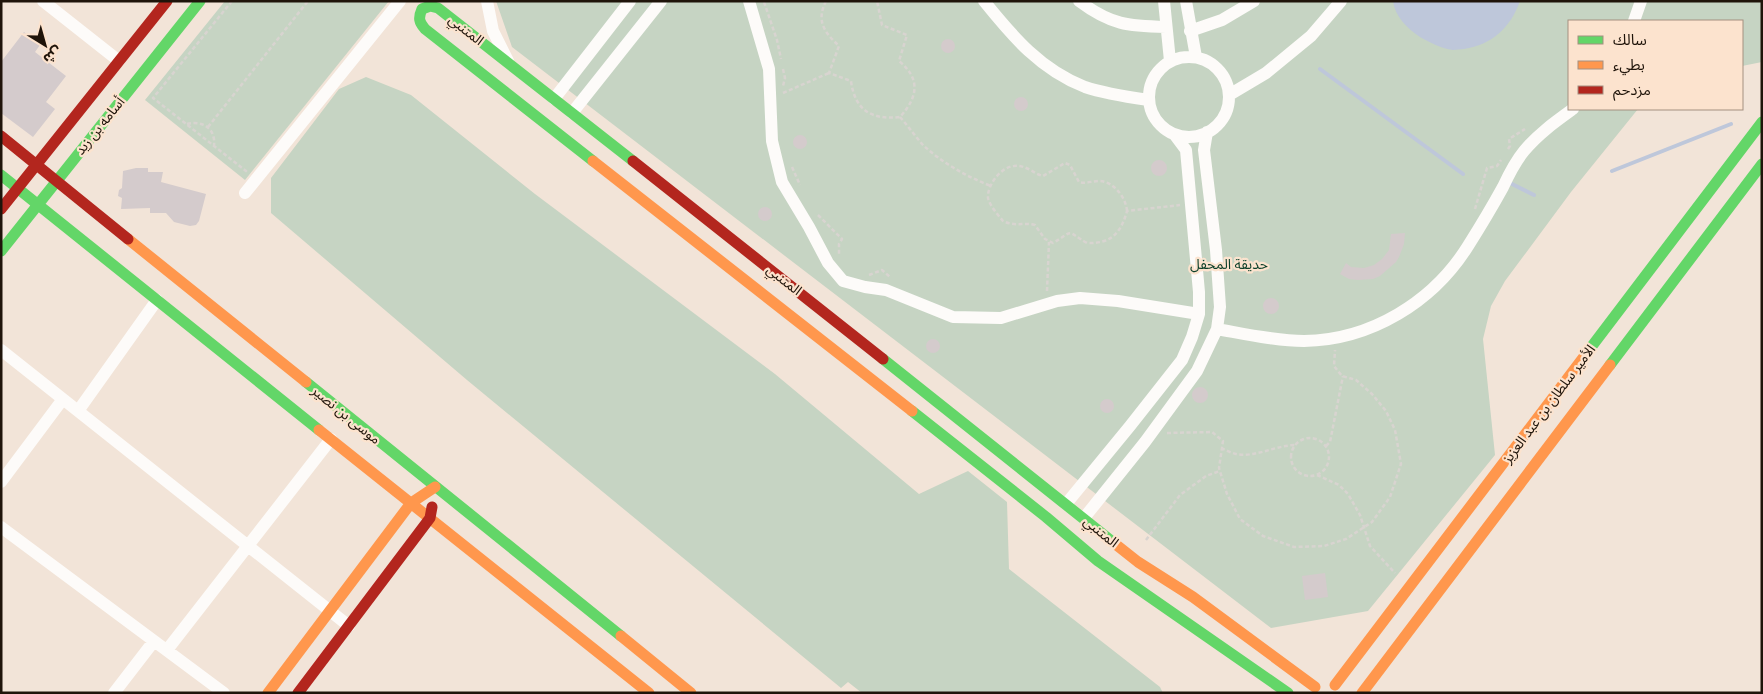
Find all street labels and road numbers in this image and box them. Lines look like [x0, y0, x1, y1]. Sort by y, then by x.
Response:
street label: المتنبي [444, 11, 487, 51]
street label: أسامه بن زيد [71, 93, 129, 158]
street label: المتنبي [762, 261, 805, 301]
street label: الأمير سلطان بن عبد العزيز [1498, 341, 1599, 467]
street label: موسى بن نصير [307, 381, 384, 448]
street label: المتنبي [1079, 513, 1122, 553]

